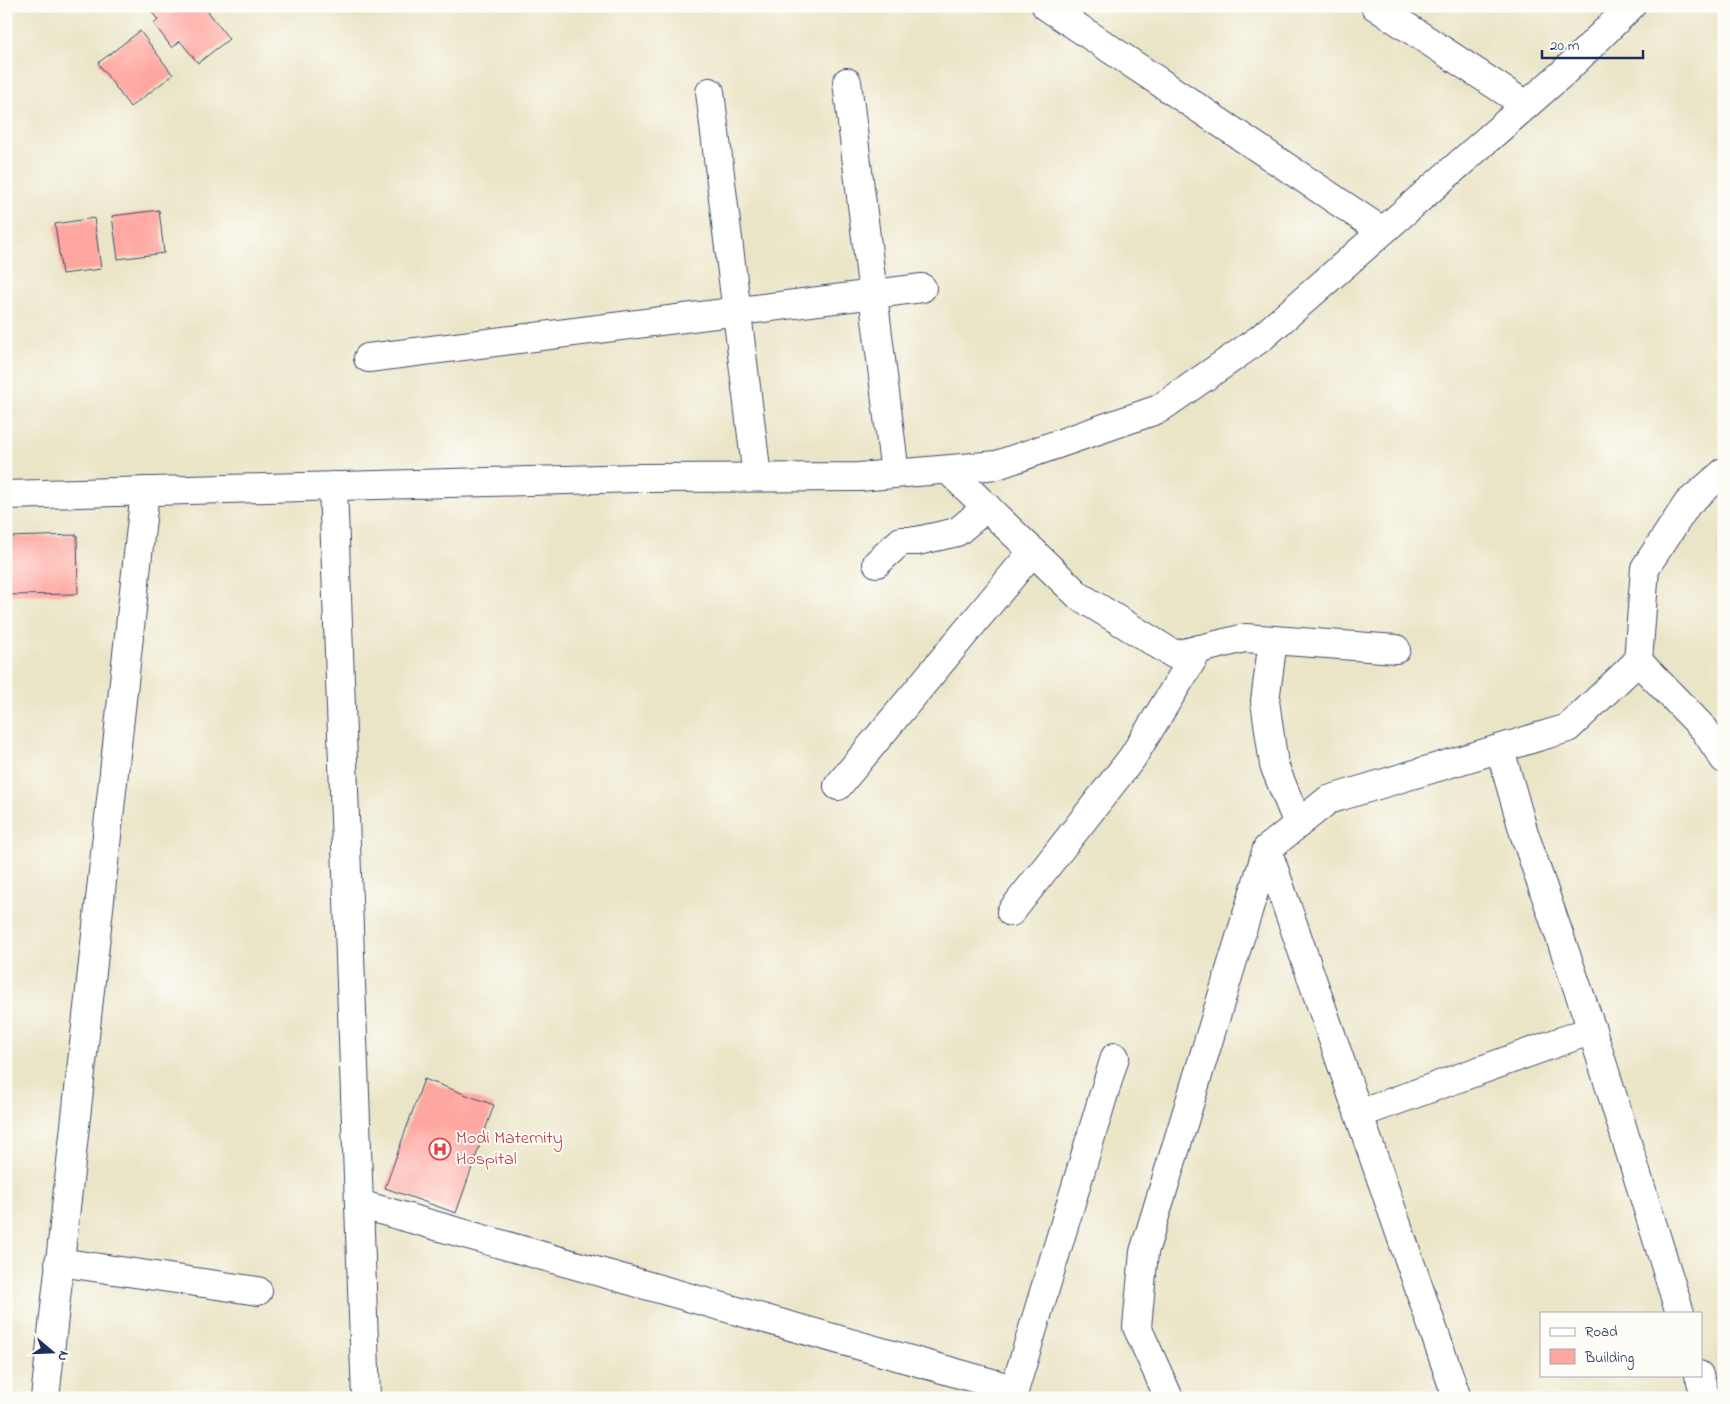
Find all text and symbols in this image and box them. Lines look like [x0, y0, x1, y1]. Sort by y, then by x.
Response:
scale bar [1542, 28, 1644, 60]
text: 20 m [1550, 35, 1580, 57]
place label: Modi Maternity Hospital [456, 1126, 563, 1173]
hospital icon: Modi Maternity Hospital [428, 1137, 452, 1161]
legend [1540, 1312, 1702, 1376]
text: Road [1585, 1321, 1618, 1343]
north arrow [28, 1326, 78, 1376]
text: Building [1584, 1347, 1634, 1370]
text: N [51, 1348, 74, 1364]

